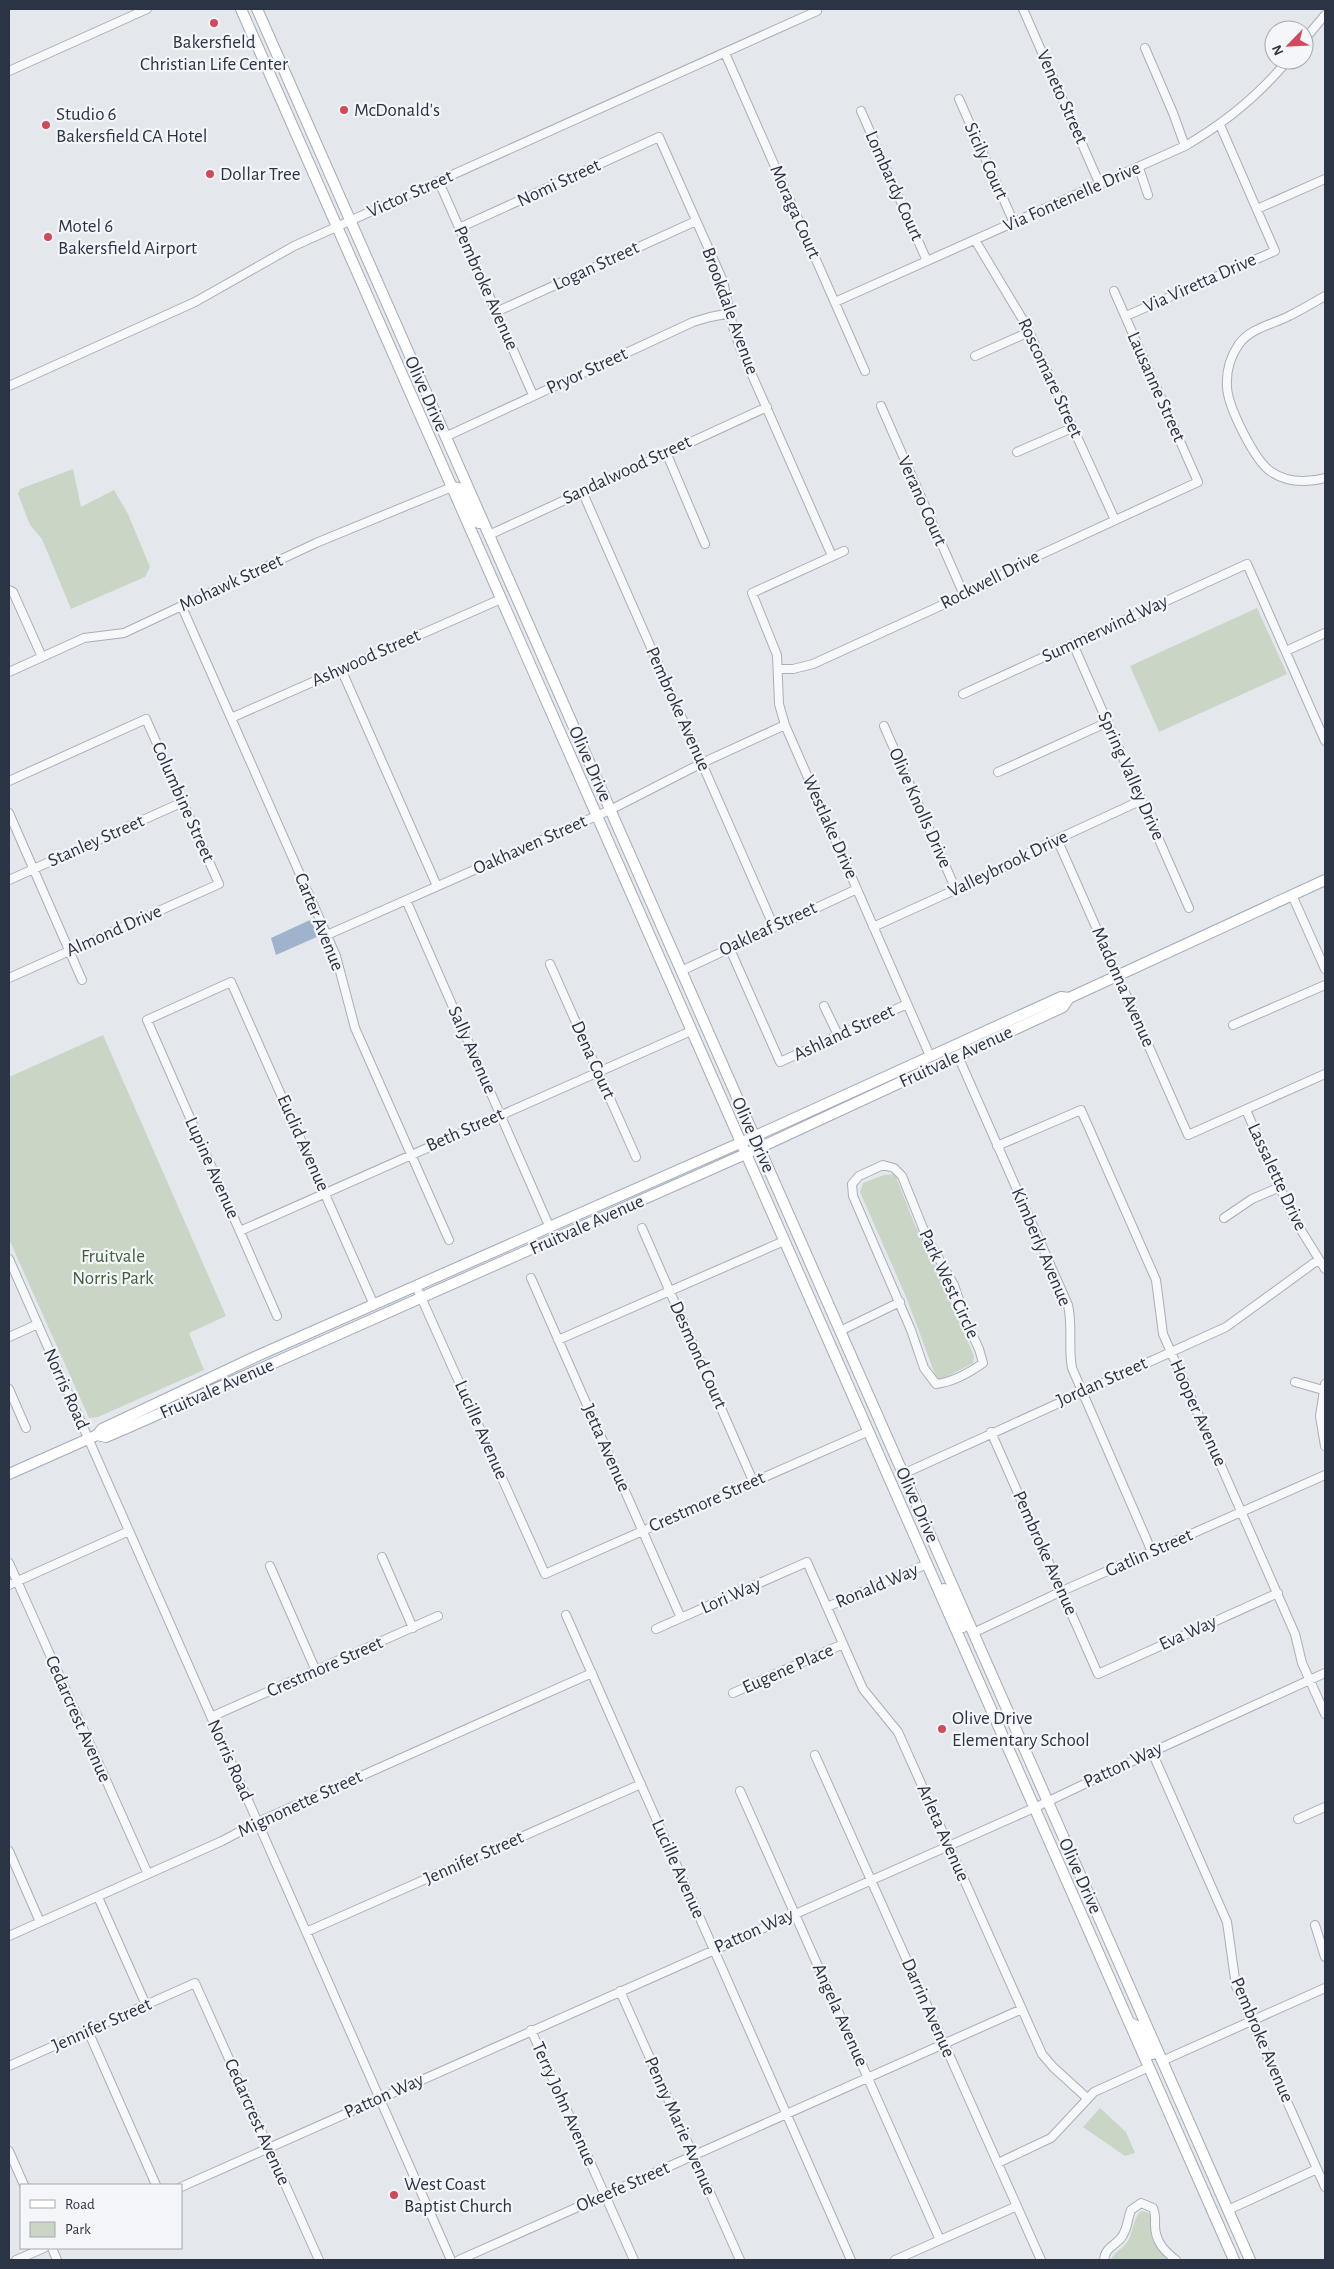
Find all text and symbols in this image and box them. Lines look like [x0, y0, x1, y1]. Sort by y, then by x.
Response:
marker: Bakersfield Christian Life Center [208, 17, 220, 29]
north arrow [1264, 20, 1314, 70]
place label: Bakersfield Christian Life Center [140, 33, 288, 74]
text: N [1270, 43, 1286, 57]
street label: Veneto Street [1033, 47, 1091, 147]
place label: McDonald's [354, 101, 440, 120]
marker: McDonald's [338, 104, 350, 116]
place label: Studio 6 Bakersfield CA Hotel [56, 105, 207, 146]
marker: Studio 6 Bakersfield CA Hotel [40, 119, 52, 131]
street label: Sicily Court [961, 120, 1011, 202]
street label: Lombardy Court [861, 128, 927, 244]
street label: Nomi Street [514, 155, 604, 211]
street label: Via Fontenelle Drive [1001, 158, 1143, 236]
street label: Moraga Court [766, 162, 824, 262]
place label: Dollar Tree [220, 165, 301, 184]
street label: Victor Street [364, 167, 456, 221]
marker: Dollar Tree [204, 168, 216, 180]
place label: Motel 6 Bakersfield Airport [58, 217, 197, 258]
street label: Pembroke Avenue [450, 223, 522, 353]
marker: Motel 6 Bakersfield Airport [42, 231, 54, 243]
street label: Logan Street [550, 238, 642, 294]
street label: Brookdale Avenue [698, 245, 762, 377]
street label: Via Viretta Drive [1141, 250, 1259, 316]
street label: Roscomare Street [1014, 315, 1086, 441]
street label: Lausanne Street [1123, 329, 1189, 445]
street label: Pryor Street [544, 344, 630, 398]
street label: Olive Drive [401, 353, 451, 435]
street label: Sandalwood Street [560, 432, 694, 508]
street label: Verano Court [894, 453, 950, 549]
street label: Rockwell Drive [937, 547, 1043, 613]
street label: Mohawk Street [176, 551, 286, 615]
street label: Summerwind Way [1039, 592, 1171, 666]
street label: Ashwood Street [309, 626, 423, 690]
street label: Pembroke Avenue [642, 644, 714, 774]
street label: Spring Valley Drive [1094, 709, 1168, 843]
street label: Olive Drive [565, 723, 615, 805]
street label: Columbine Street [148, 739, 218, 865]
street label: Olive Knolls Drive [885, 745, 955, 871]
street label: Westlake Drive [799, 772, 861, 882]
street label: Stanley Street [45, 811, 147, 871]
street label: Oakhaven Street [470, 811, 590, 879]
street label: Valleybrook Drive [945, 827, 1071, 901]
street label: Carter Avenue [291, 870, 347, 974]
street label: Oakleaf Street [716, 898, 820, 960]
street label: Almond Drive [63, 902, 165, 960]
street label: Madonna Avenue [1088, 924, 1158, 1050]
street label: Ashland Street [791, 1001, 897, 1065]
street label: Sally Avenue [444, 1003, 500, 1097]
street label: Dena Court [567, 1018, 619, 1102]
street label: Fruitvale Avenue [896, 1023, 1016, 1091]
street label: Euclid Avenue [273, 1092, 333, 1194]
street label: Olive Drive [728, 1094, 778, 1176]
street label: Beth Street [423, 1105, 507, 1155]
street label: Lupine Avenue [181, 1114, 243, 1222]
street label: Lassalette Drive [1244, 1120, 1310, 1234]
street label: Kimberly Avenue [1008, 1185, 1074, 1309]
street label: Fruitvale Avenue [527, 1191, 647, 1259]
street label: Park West Circle [915, 1226, 983, 1342]
park label: Fruitvale Norris Park [72, 1247, 154, 1288]
street label: Desmond Court [666, 1298, 730, 1412]
street label: Norris Road [40, 1346, 92, 1433]
street label: Jordan Street [1054, 1354, 1150, 1410]
street label: Fruitvale Avenue [157, 1355, 277, 1423]
street label: Hooper Avenue [1166, 1357, 1230, 1469]
street label: Lucille Avenue [451, 1378, 511, 1482]
street label: Jetta Avenue [578, 1401, 634, 1495]
street label: Olive Drive [892, 1464, 942, 1546]
street label: Crestmore Street [646, 1468, 768, 1536]
street label: Pembroke Avenue [1009, 1488, 1081, 1618]
street label: Gatlin Street [1103, 1525, 1195, 1581]
street label: Ronald Way [833, 1560, 921, 1612]
street label: Lori Way [698, 1574, 764, 1618]
street label: Eva Way [1156, 1612, 1220, 1654]
street label: Crestmore Street [264, 1633, 386, 1701]
street label: Eugene Place [740, 1640, 836, 1698]
street label: Cedarcrest Avenue [42, 1653, 114, 1785]
place label: Olive Drive Elementary School [952, 1709, 1090, 1750]
street label: Norris Road [204, 1717, 256, 1804]
marker: Olive Drive Elementary School [936, 1723, 948, 1735]
street label: Patton Way [1081, 1738, 1165, 1792]
street label: Mignonette Street [235, 1767, 365, 1841]
street label: Arleta Avenue [913, 1782, 973, 1884]
street label: Lucille Avenue [648, 1817, 708, 1921]
street label: Jennifer Street [422, 1828, 526, 1888]
street label: Olive Drive [1055, 1835, 1105, 1917]
street label: Patton Way [711, 1905, 797, 1957]
street label: Darrin Avenue [898, 1956, 958, 2060]
street label: Angela Avenue [809, 1961, 871, 2069]
street label: Pembroke Avenue [1227, 1975, 1297, 2105]
street label: Jennifer Street [50, 1995, 154, 2055]
street label: Terry John Avenue [528, 2039, 600, 2169]
street label: Penny Marie Avenue [641, 2054, 719, 2198]
street label: Cedarcrest Avenue [221, 2056, 293, 2188]
street label: Patton Way [341, 2070, 427, 2122]
street label: Okeefe Street [573, 2158, 673, 2216]
place label: West Coast Baptist Church [404, 2175, 512, 2216]
legend [20, 2184, 182, 2249]
marker: West Coast Baptist Church [388, 2189, 400, 2201]
text: Road [65, 2197, 95, 2212]
text: Park [65, 2222, 91, 2237]

